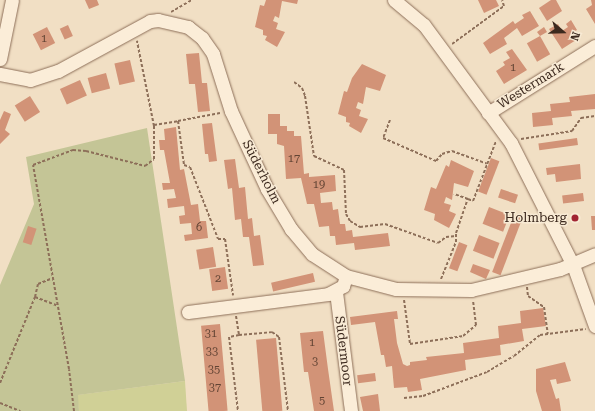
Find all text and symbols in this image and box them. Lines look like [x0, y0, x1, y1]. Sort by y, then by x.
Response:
north arrow [543, 12, 583, 52]
text: N [567, 30, 582, 42]
house number: 1 [41, 32, 47, 46]
street label: Westermark [495, 59, 567, 113]
house number: 1 [510, 61, 516, 75]
street label: Süderholm [238, 138, 284, 206]
house number: 17 [288, 152, 300, 166]
house number: 19 [313, 178, 325, 192]
place label: Holmberg [505, 210, 567, 226]
marker: Holmberg [570, 213, 580, 223]
house number: 6 [196, 221, 202, 235]
house number: 2 [215, 272, 221, 286]
street label: Südermoor [331, 315, 355, 387]
house number: 31 [205, 327, 217, 341]
house number: 1 [309, 336, 315, 350]
house number: 33 [206, 345, 218, 359]
house number: 3 [312, 355, 318, 369]
house number: 35 [208, 363, 220, 377]
house number: 37 [209, 381, 221, 395]
house number: 5 [319, 394, 325, 408]

